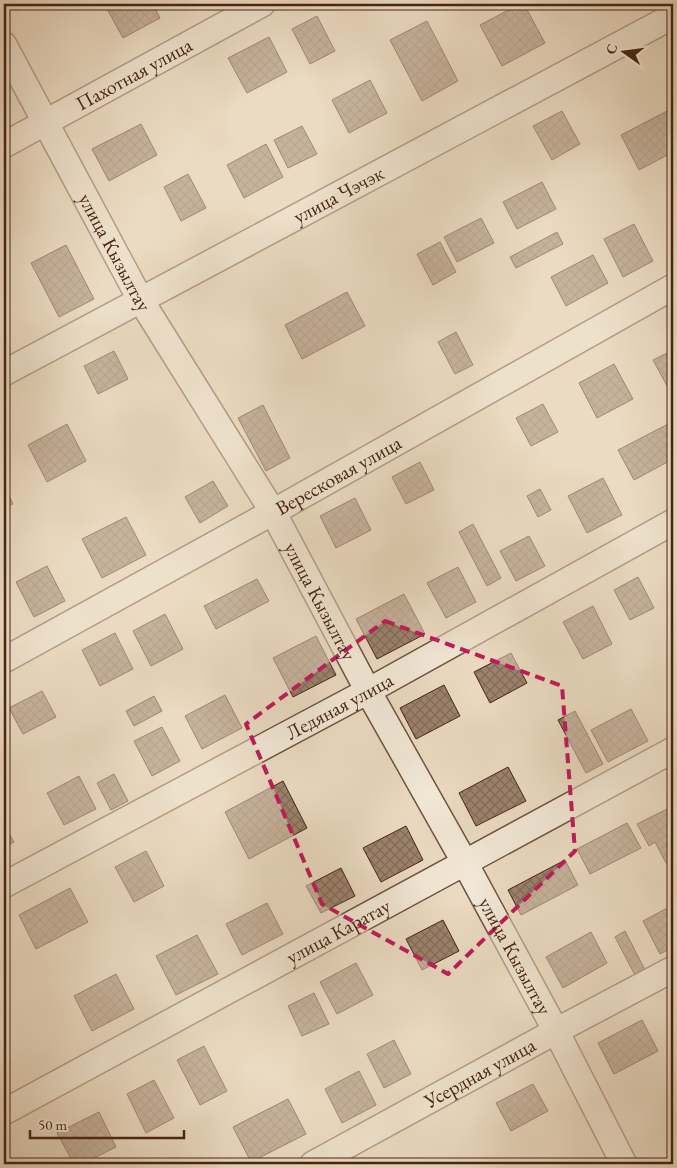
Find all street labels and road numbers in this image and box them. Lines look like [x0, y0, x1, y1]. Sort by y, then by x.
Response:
street label: Пахотная улица [71, 32, 197, 116]
street label: улица Чэчэк [289, 160, 389, 229]
street label: улица Кызылтау [73, 189, 158, 316]
street label: Вересковая улица [271, 429, 406, 521]
street label: улица Кызылтау [278, 537, 362, 665]
street label: Ледяная улица [281, 667, 398, 746]
street label: улица Каратау [282, 892, 395, 970]
street label: улица Кызылтау [473, 892, 558, 1020]
street label: Усердная улица [418, 1032, 540, 1114]

